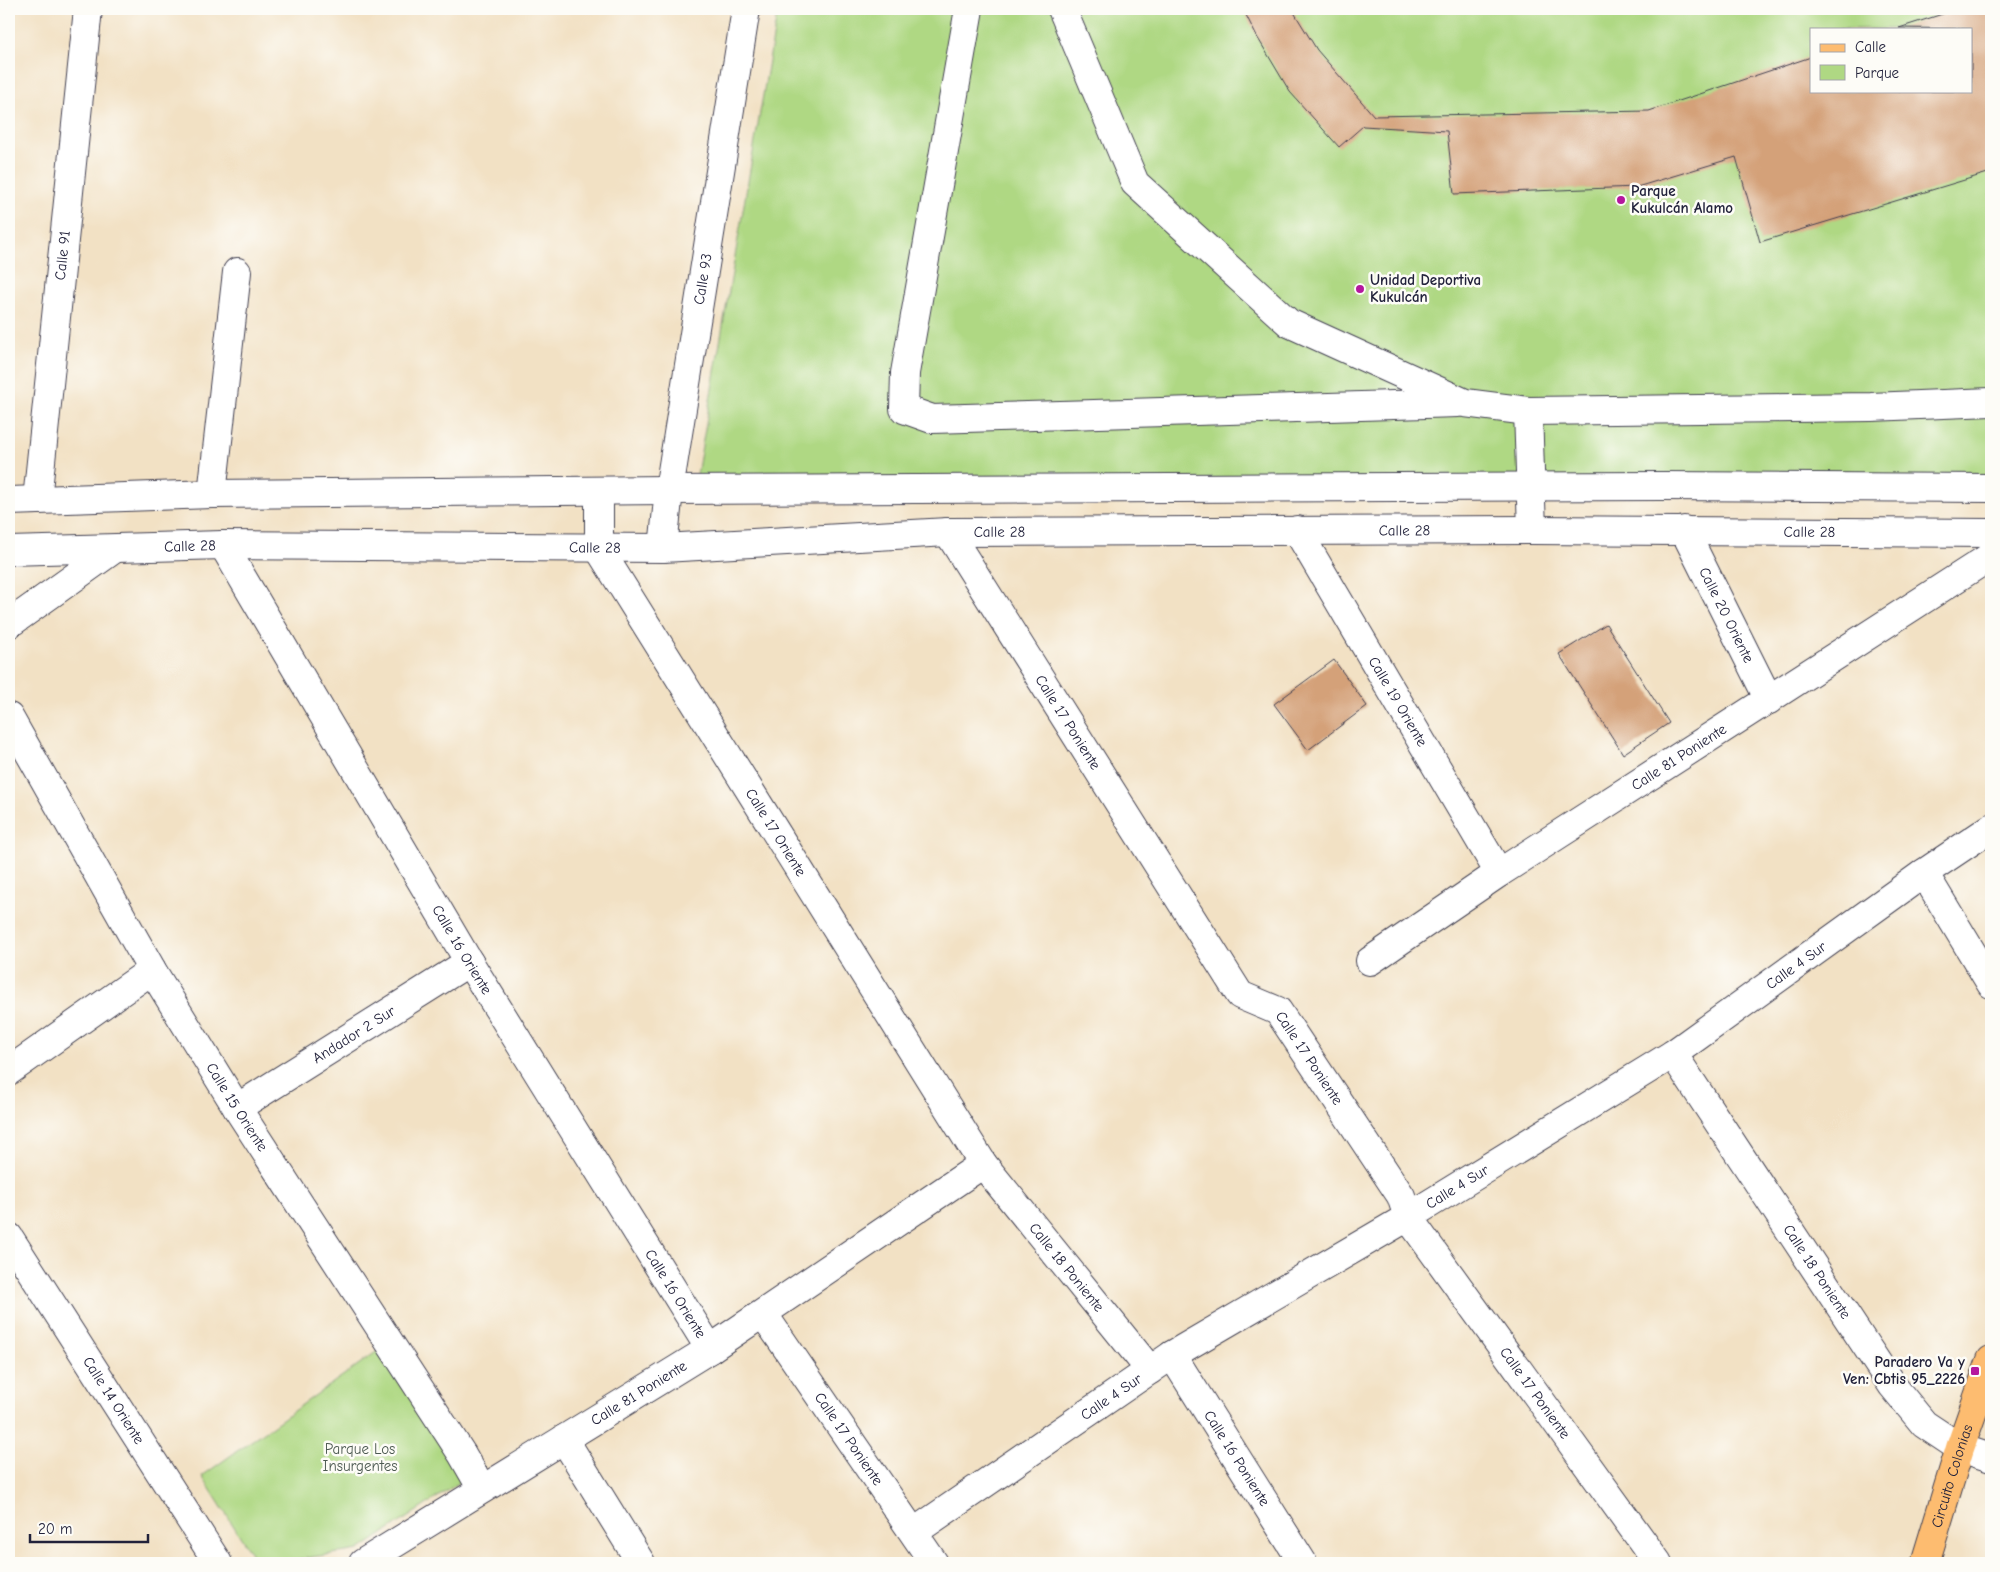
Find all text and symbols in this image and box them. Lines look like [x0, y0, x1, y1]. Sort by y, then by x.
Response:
legend [1810, 28, 1972, 92]
text: Calle [1855, 38, 1887, 56]
text: Parque [1855, 64, 1900, 82]
place label: Parque Kukulcán Alamo [1631, 182, 1733, 217]
marker: Parque Kukulcán Alamo [1615, 194, 1627, 206]
street label: Calle 91 [51, 229, 74, 281]
street label: Calle 93 [690, 252, 716, 306]
place label: Unidad Deportiva Kukulcán [1370, 271, 1481, 306]
marker: Unidad Deportiva Kukulcán [1354, 283, 1366, 295]
street label: Calle 28 [1379, 521, 1430, 540]
street label: Calle 28 [974, 523, 1025, 541]
street label: Calle 28 [1784, 523, 1835, 541]
street label: Calle 28 [164, 536, 216, 556]
street label: Calle 28 [569, 538, 621, 557]
street label: Calle 20 Oriente [1695, 564, 1758, 666]
street label: Calle 19 Oriente [1365, 653, 1432, 750]
street label: Calle 17 Poniente [1031, 672, 1105, 774]
street label: Calle 81 Poniente [1628, 720, 1730, 794]
street label: Calle 17 Oriente [742, 785, 810, 880]
street label: Calle 16 Oriente [428, 902, 496, 998]
street label: Calle 4 Sur [1762, 937, 1830, 993]
street label: Andador 2 Sur [309, 1002, 399, 1067]
street label: Calle 17 Poniente [1272, 1008, 1347, 1109]
street label: Calle 15 Oriente [202, 1060, 272, 1155]
street label: Calle 4 Sur [1423, 1161, 1492, 1213]
street label: Calle 18 Poniente [1025, 1219, 1108, 1316]
street label: Calle 18 Poniente [1779, 1221, 1855, 1323]
street label: Calle 16 Oriente [641, 1246, 710, 1342]
street label: Calle 17 Poniente [1496, 1344, 1575, 1443]
street label: Calle 14 Oriente [79, 1353, 149, 1448]
place label: Paradero Va y Ven: Cbtis 95_2226 [1843, 1353, 1965, 1388]
street label: Calle 81 Poniente [587, 1356, 690, 1429]
marker: Paradero Va y Ven: Cbtis 95_2226 [1969, 1365, 1981, 1377]
street label: Calle 4 Sur [1077, 1369, 1145, 1424]
street label: Calle 17 Poniente [811, 1389, 887, 1489]
street label: Calle 16 Poniente [1200, 1407, 1274, 1510]
street label: Circuito Colonias [1927, 1422, 1977, 1530]
park label: Parque Los Insurgentes [323, 1440, 397, 1475]
scale bar [30, 1512, 148, 1544]
text: 20 m [38, 1520, 72, 1538]

